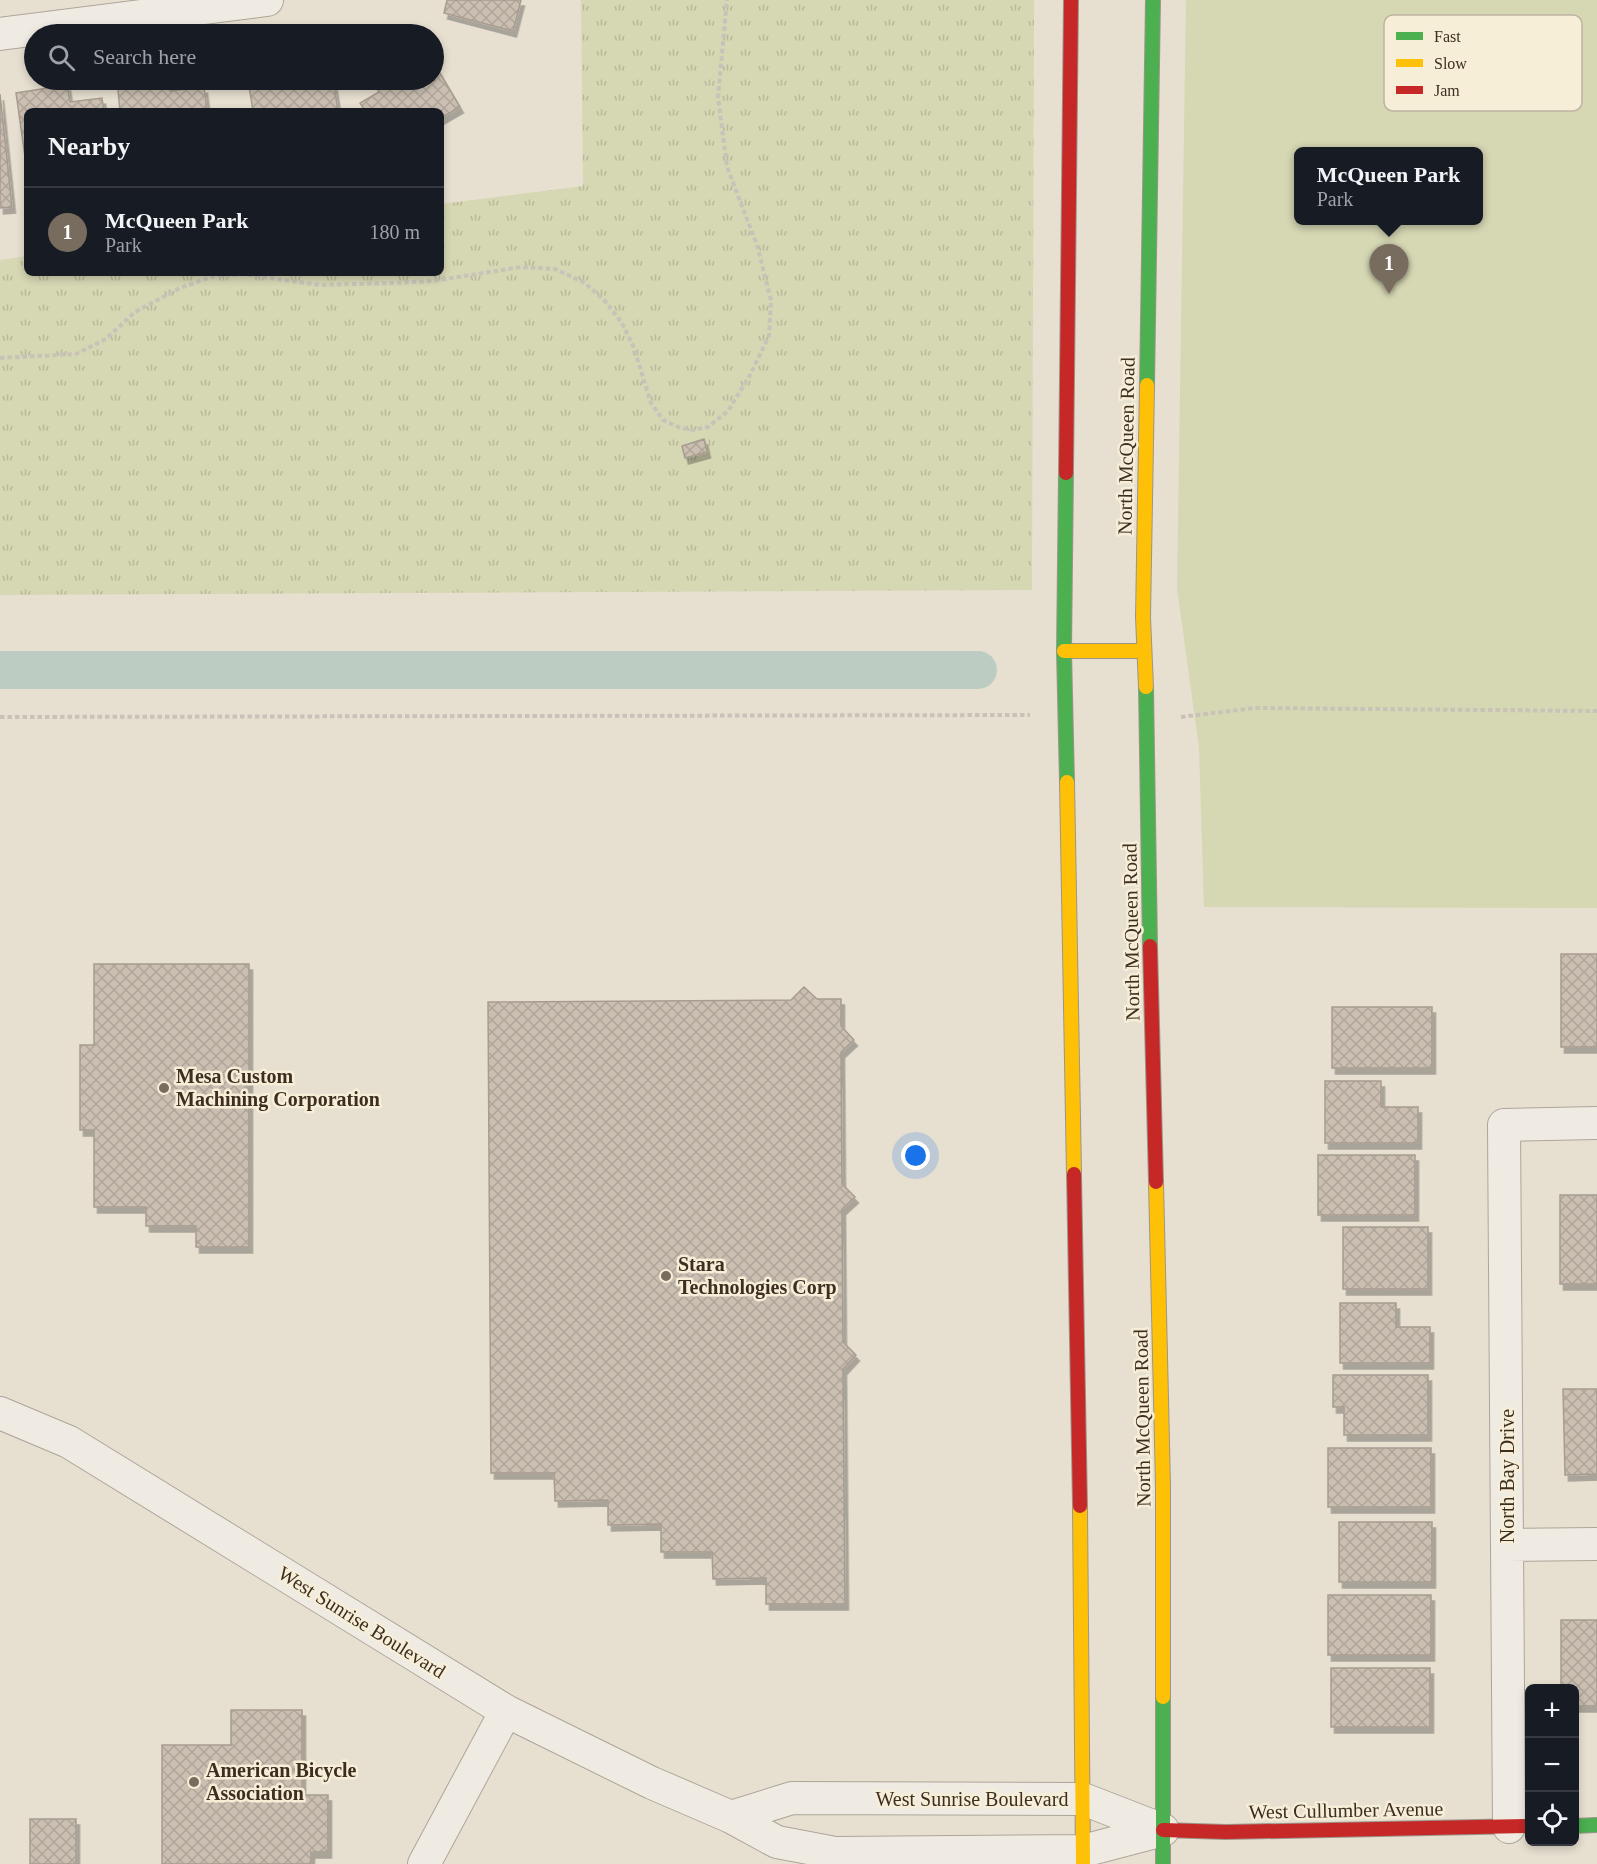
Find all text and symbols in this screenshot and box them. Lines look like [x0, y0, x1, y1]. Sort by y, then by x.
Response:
legend [1384, 15, 1582, 111]
search box [24, 24, 444, 90]
text: Fast [1434, 28, 1461, 45]
icon: search [45, 41, 78, 74]
text: Search here [93, 44, 196, 69]
text: Slow [1434, 55, 1467, 72]
text: Jam [1434, 82, 1460, 99]
text: Nearby [48, 132, 130, 161]
popup [1294, 147, 1483, 225]
text: McQueen Park [1317, 162, 1460, 187]
text: Park [1317, 188, 1353, 210]
text: McQueen Park [105, 208, 249, 233]
text: 1 [63, 221, 73, 243]
text: 180 m [369, 221, 420, 243]
text: Park [105, 234, 142, 256]
pin: 1 [1370, 244, 1408, 294]
street label: North McQueen Road [1113, 357, 1139, 535]
street label: North McQueen Road [1118, 843, 1144, 1021]
place label: Mesa Custom Machining Corporation [176, 1065, 380, 1111]
marker: Mesa Custom Machining Corporation [157, 1081, 171, 1095]
your location [901, 1141, 930, 1170]
place label: Stara Technologies Corp [678, 1253, 837, 1299]
marker: Stara Technologies Corp [659, 1269, 673, 1283]
street label: North McQueen Road [1129, 1329, 1155, 1507]
street label: North Bay Drive [1496, 1409, 1519, 1543]
street label: West Sunrise Boulevard [274, 1562, 450, 1682]
map controls [1525, 1684, 1579, 1846]
button: + [1525, 1684, 1579, 1738]
button: − [1525, 1738, 1579, 1792]
place label: American Bicycle Association [206, 1759, 357, 1804]
marker: American Bicycle Association [187, 1775, 201, 1789]
street label: West Sunrise Boulevard [876, 1788, 1068, 1810]
button: locate [1525, 1792, 1579, 1846]
street label: West Cullumber Avenue [1248, 1797, 1444, 1823]

